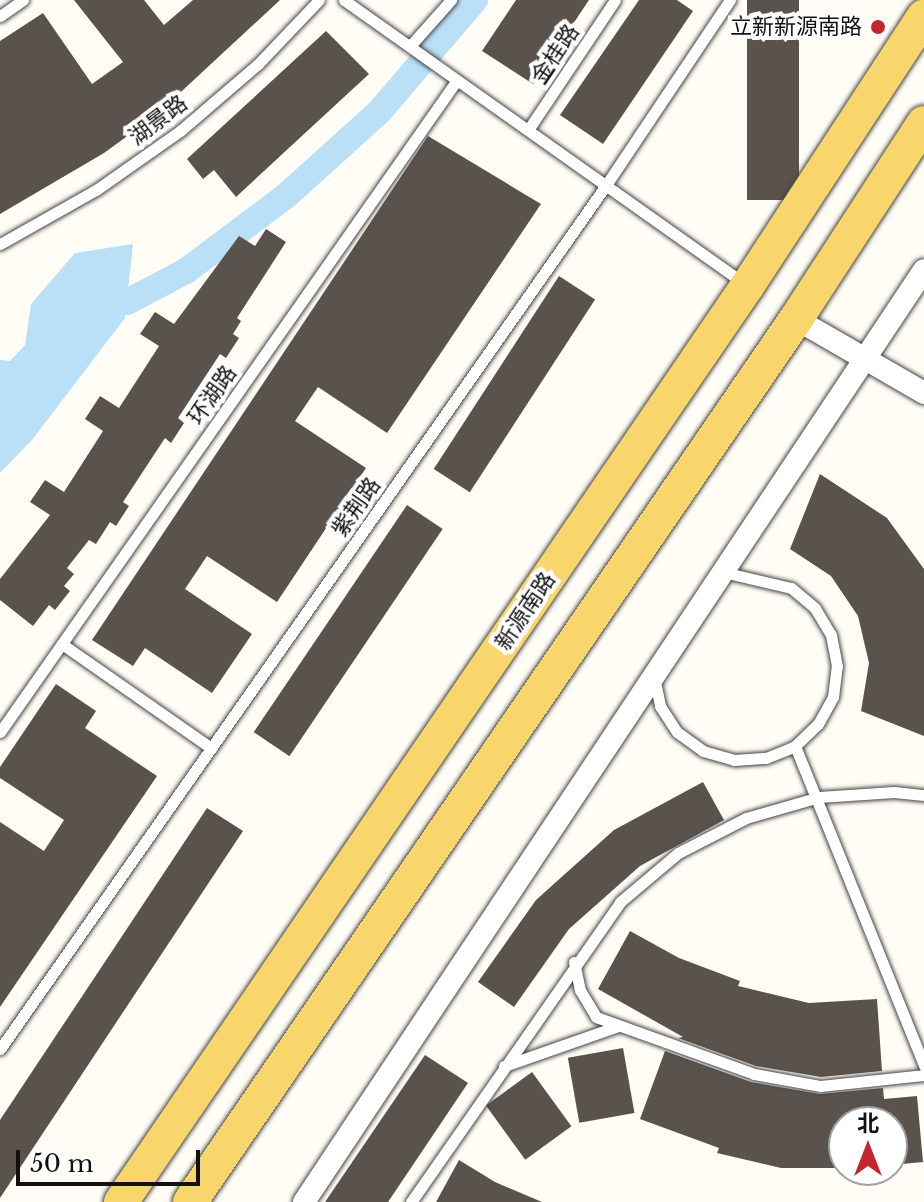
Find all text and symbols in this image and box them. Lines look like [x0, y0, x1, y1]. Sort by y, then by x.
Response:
place label: 立新新源南路 [730, 14, 862, 40]
marker: 立新新源南路 [869, 18, 887, 36]
street label: 金桂路 [526, 19, 584, 89]
street label: 湖景路 [124, 90, 192, 150]
street label: 环湖路 [182, 360, 242, 430]
street label: 紫荆路 [326, 472, 386, 542]
street label: 新源南路 [489, 567, 561, 655]
north arrow [828, 1106, 908, 1186]
text: 北 [857, 1110, 879, 1137]
scale bar [20, 1134, 204, 1184]
text: 50 m [30, 1149, 93, 1178]

